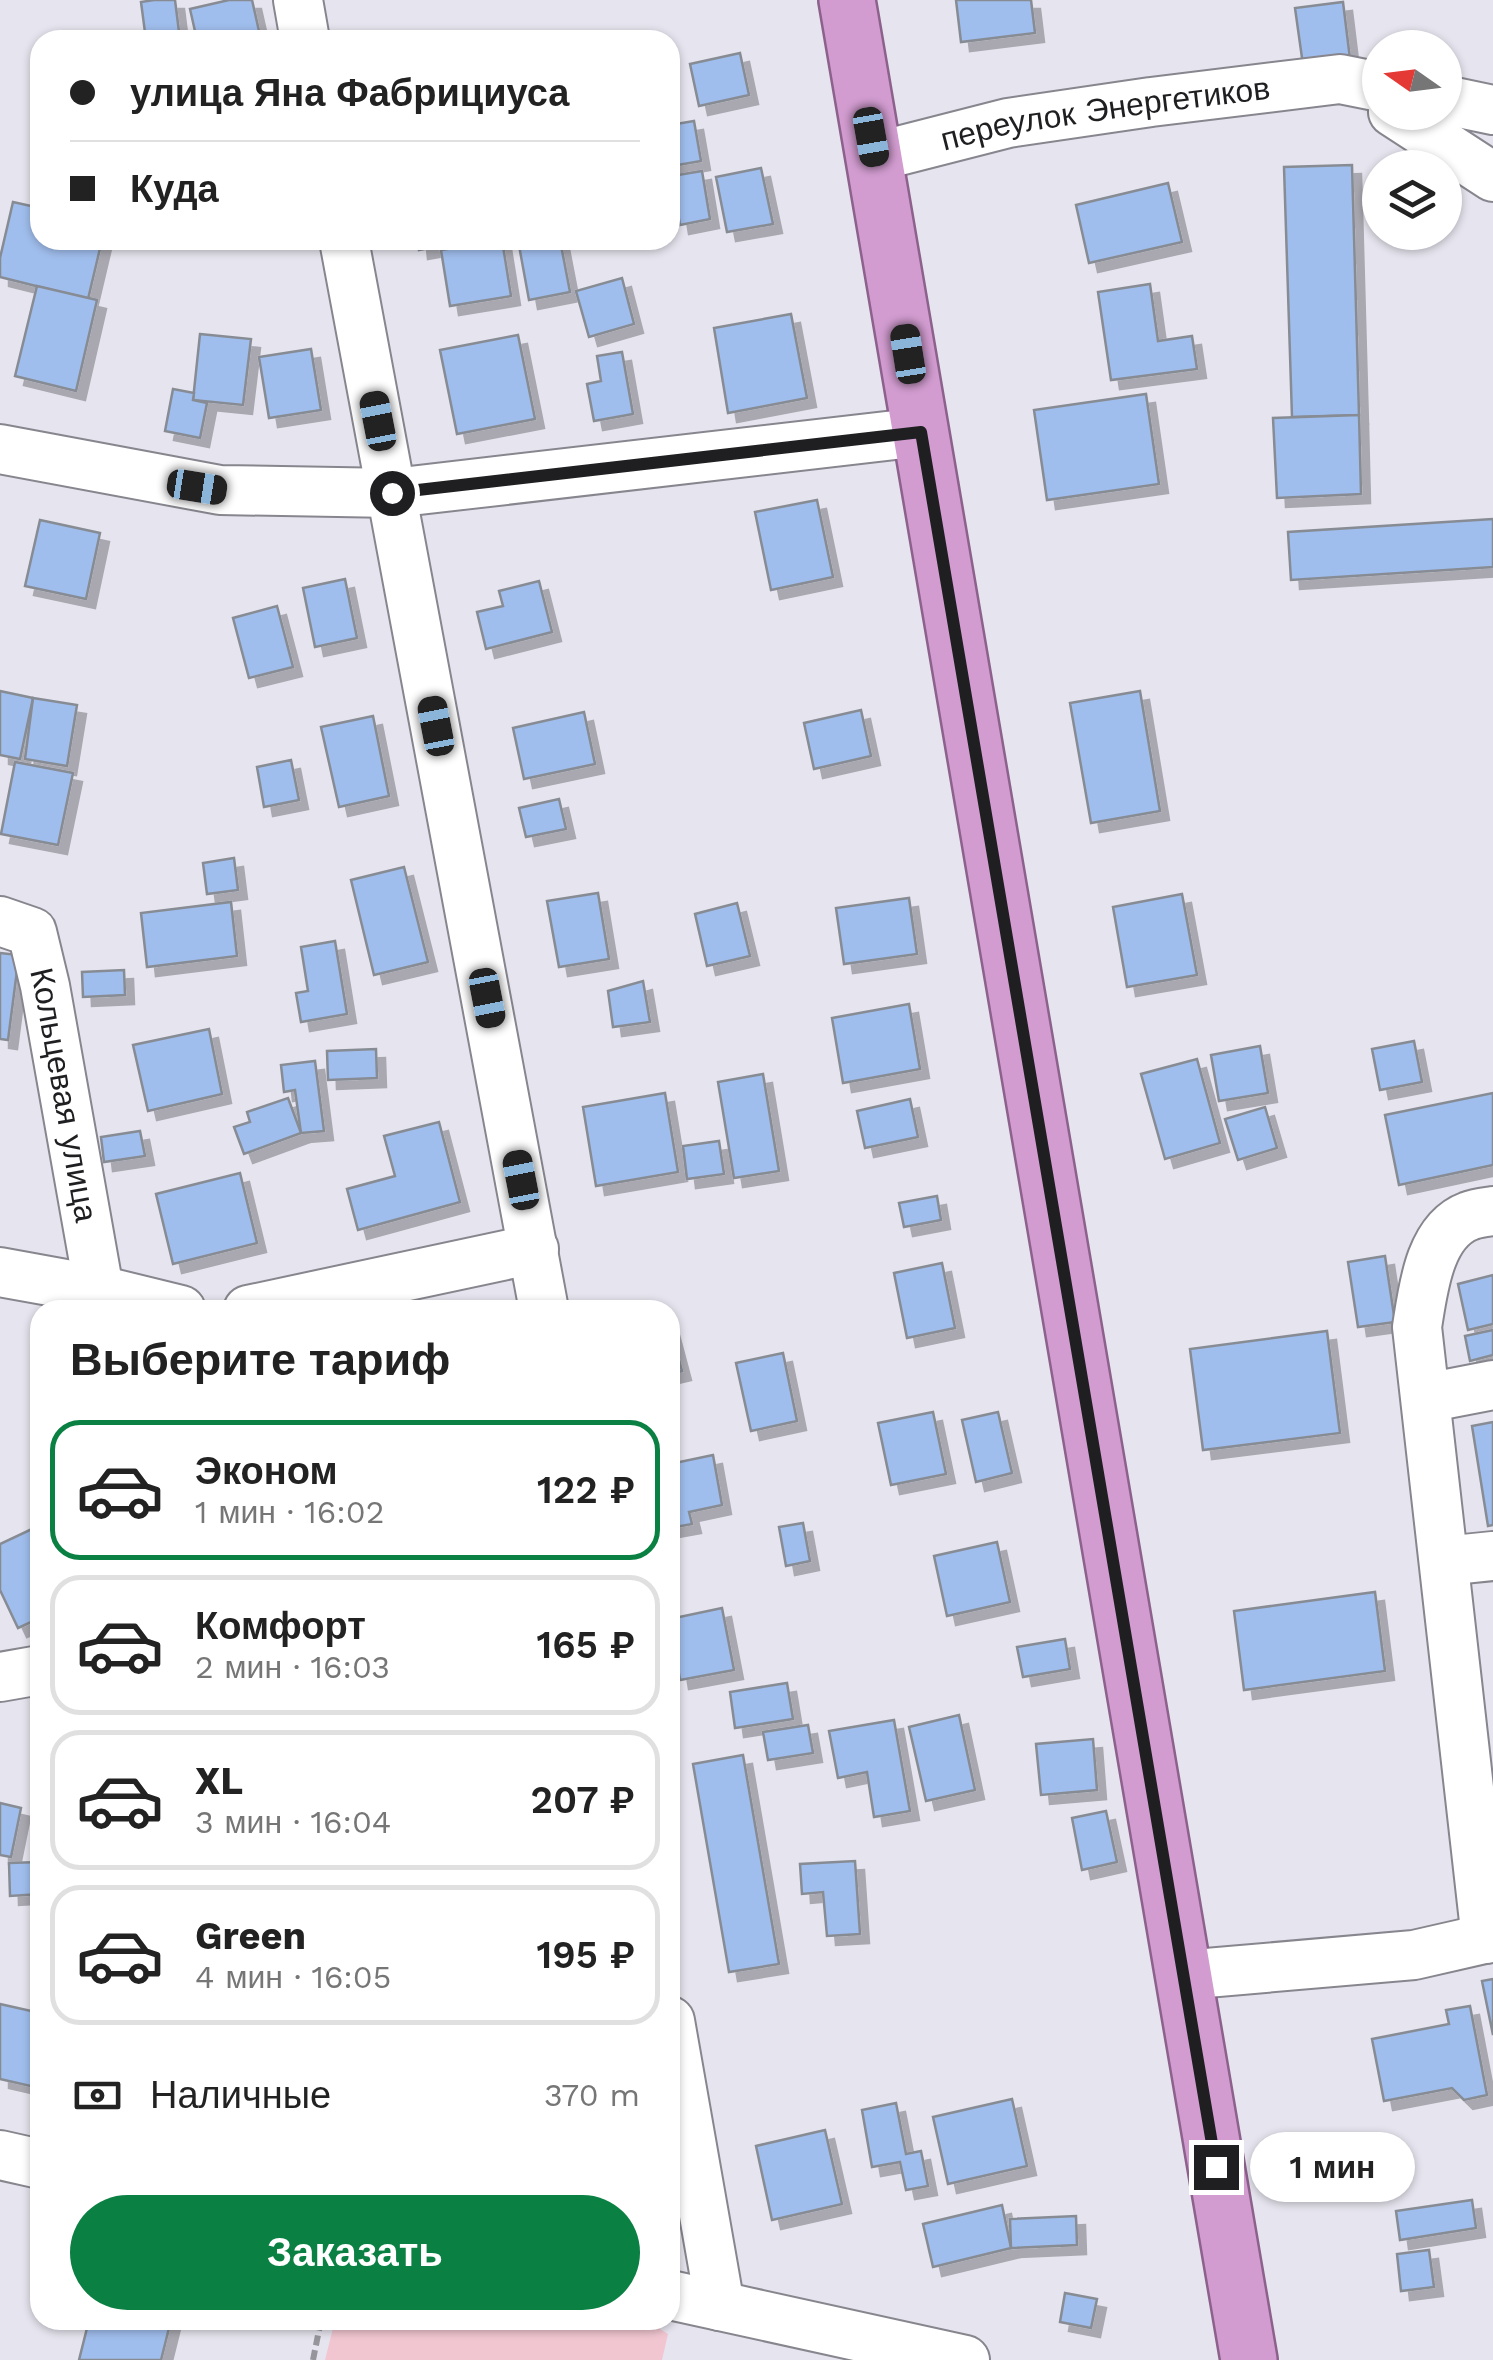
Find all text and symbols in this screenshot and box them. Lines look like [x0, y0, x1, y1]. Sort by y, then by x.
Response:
north arrow [1362, 30, 1462, 130]
map controls [1362, 30, 1462, 250]
street label: переулок Энергетиков [937, 69, 1272, 158]
text: улица Яна Фабрициуса [130, 71, 569, 115]
car [851, 105, 891, 169]
button: layers [1362, 150, 1462, 250]
text: Куда [130, 167, 219, 211]
car [888, 322, 928, 386]
car [358, 389, 398, 453]
car [165, 467, 229, 507]
route start [370, 471, 415, 516]
car [416, 694, 456, 758]
street label: Кольцевая улица [22, 964, 106, 1225]
car [467, 966, 507, 1030]
car [501, 1148, 541, 1212]
text: Выберите тариф [70, 1333, 450, 1386]
icon: car [75, 1445, 165, 1535]
text: Эконом [195, 1449, 338, 1493]
text: 122 ₽ [537, 1468, 635, 1512]
text: 1 мин · 16:02 [195, 1493, 384, 1531]
icon: car [75, 1600, 165, 1690]
text: Комфорт [195, 1604, 366, 1648]
text: 165 ₽ [537, 1623, 635, 1667]
text: 2 мин · 16:03 [195, 1648, 390, 1686]
icon: car [75, 1755, 165, 1845]
text: XL [195, 1759, 243, 1803]
text: 207 ₽ [531, 1778, 635, 1822]
text: 3 мин · 16:04 [195, 1803, 391, 1841]
icon: car [75, 1910, 165, 2000]
text: Green [195, 1914, 306, 1958]
text: 195 ₽ [537, 1933, 635, 1977]
text: 4 мин · 16:05 [195, 1958, 391, 1996]
icon: cash [70, 2068, 125, 2123]
text: Наличные [150, 2073, 331, 2117]
text: 370 m [544, 2076, 640, 2114]
callout: 1 мин [1251, 2132, 1416, 2202]
route end [1194, 2145, 1239, 2190]
text: 1 мин [1290, 2148, 1375, 2186]
button: Заказать [70, 2195, 640, 2310]

